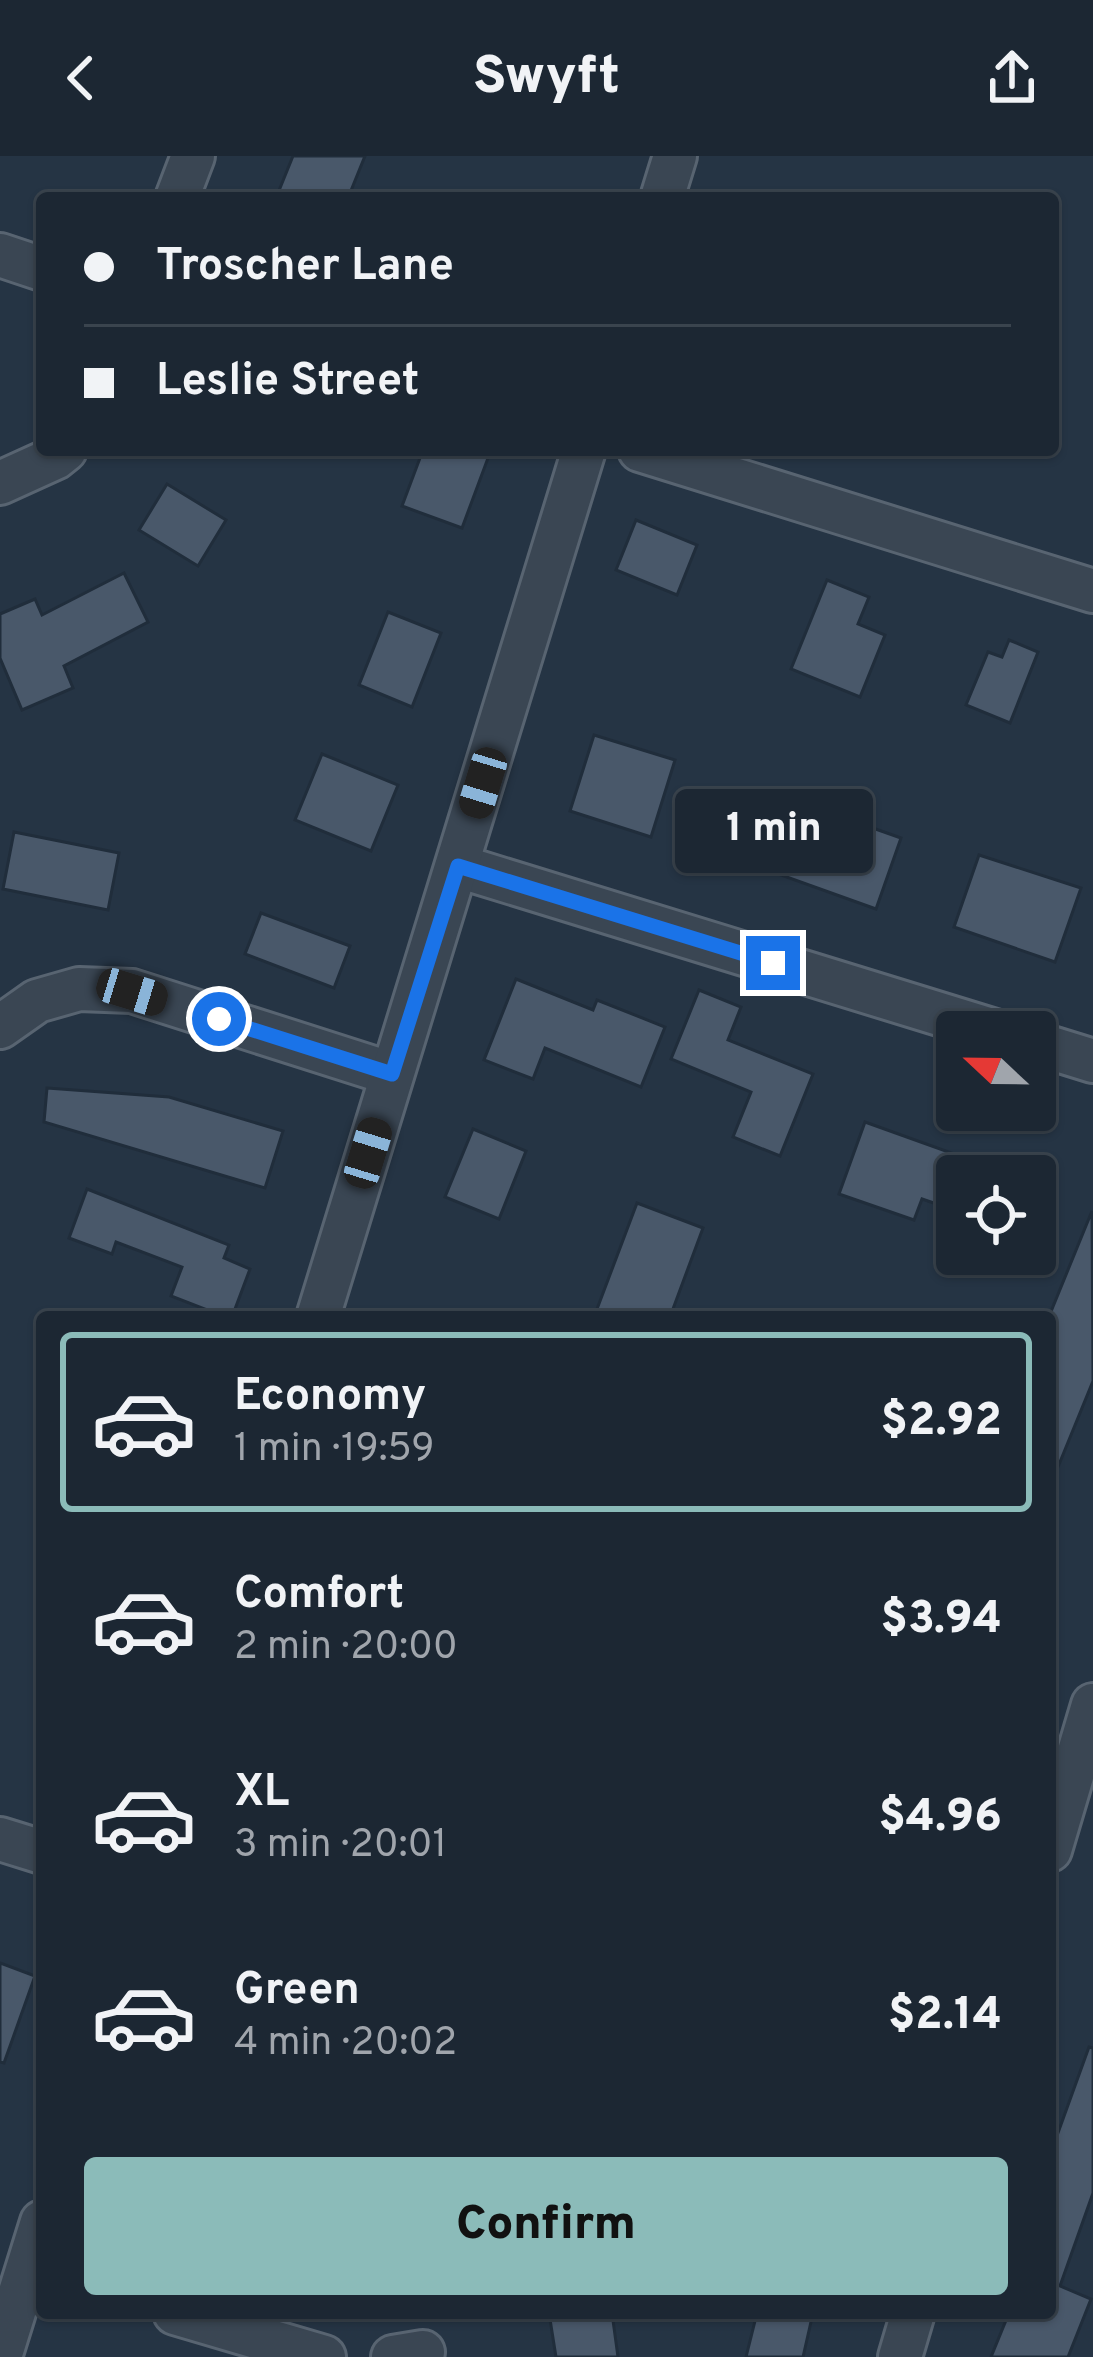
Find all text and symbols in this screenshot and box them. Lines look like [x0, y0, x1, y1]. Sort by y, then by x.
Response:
text: Swyft [473, 44, 620, 113]
icon: back [48, 45, 114, 111]
icon: share [979, 45, 1045, 111]
text: Troscher Lane [156, 239, 454, 296]
text: Leslie Street [156, 354, 419, 411]
car [455, 743, 511, 823]
callout: 1 min [674, 789, 872, 873]
text: 1 min [726, 806, 822, 855]
route end [746, 936, 800, 990]
car [92, 964, 172, 1020]
route start [192, 992, 246, 1046]
north arrow [936, 1011, 1056, 1131]
map controls [936, 1011, 1056, 1275]
car [340, 1113, 396, 1193]
button: locate [936, 1155, 1056, 1275]
icon: car [90, 1368, 198, 1476]
text: Economy [234, 1369, 426, 1426]
text: $2.92 [880, 1394, 1002, 1451]
text: 1 min · 19:59 [234, 1426, 435, 1475]
icon: car [90, 1566, 198, 1674]
text: Comfort [234, 1567, 404, 1624]
text: $3.94 [881, 1592, 1002, 1649]
text: 2 min · 20:00 [234, 1624, 458, 1673]
icon: car [90, 1764, 198, 1872]
text: XL [234, 1765, 289, 1822]
text: $4.96 [878, 1790, 1002, 1847]
text: 3 min · 20:01 [234, 1822, 447, 1871]
icon: car [90, 1962, 198, 2070]
text: Green [234, 1963, 360, 2020]
text: $2.14 [888, 1988, 1002, 2045]
text: 4 min · 20:02 [234, 2020, 457, 2069]
button: Confirm [84, 2157, 1008, 2295]

